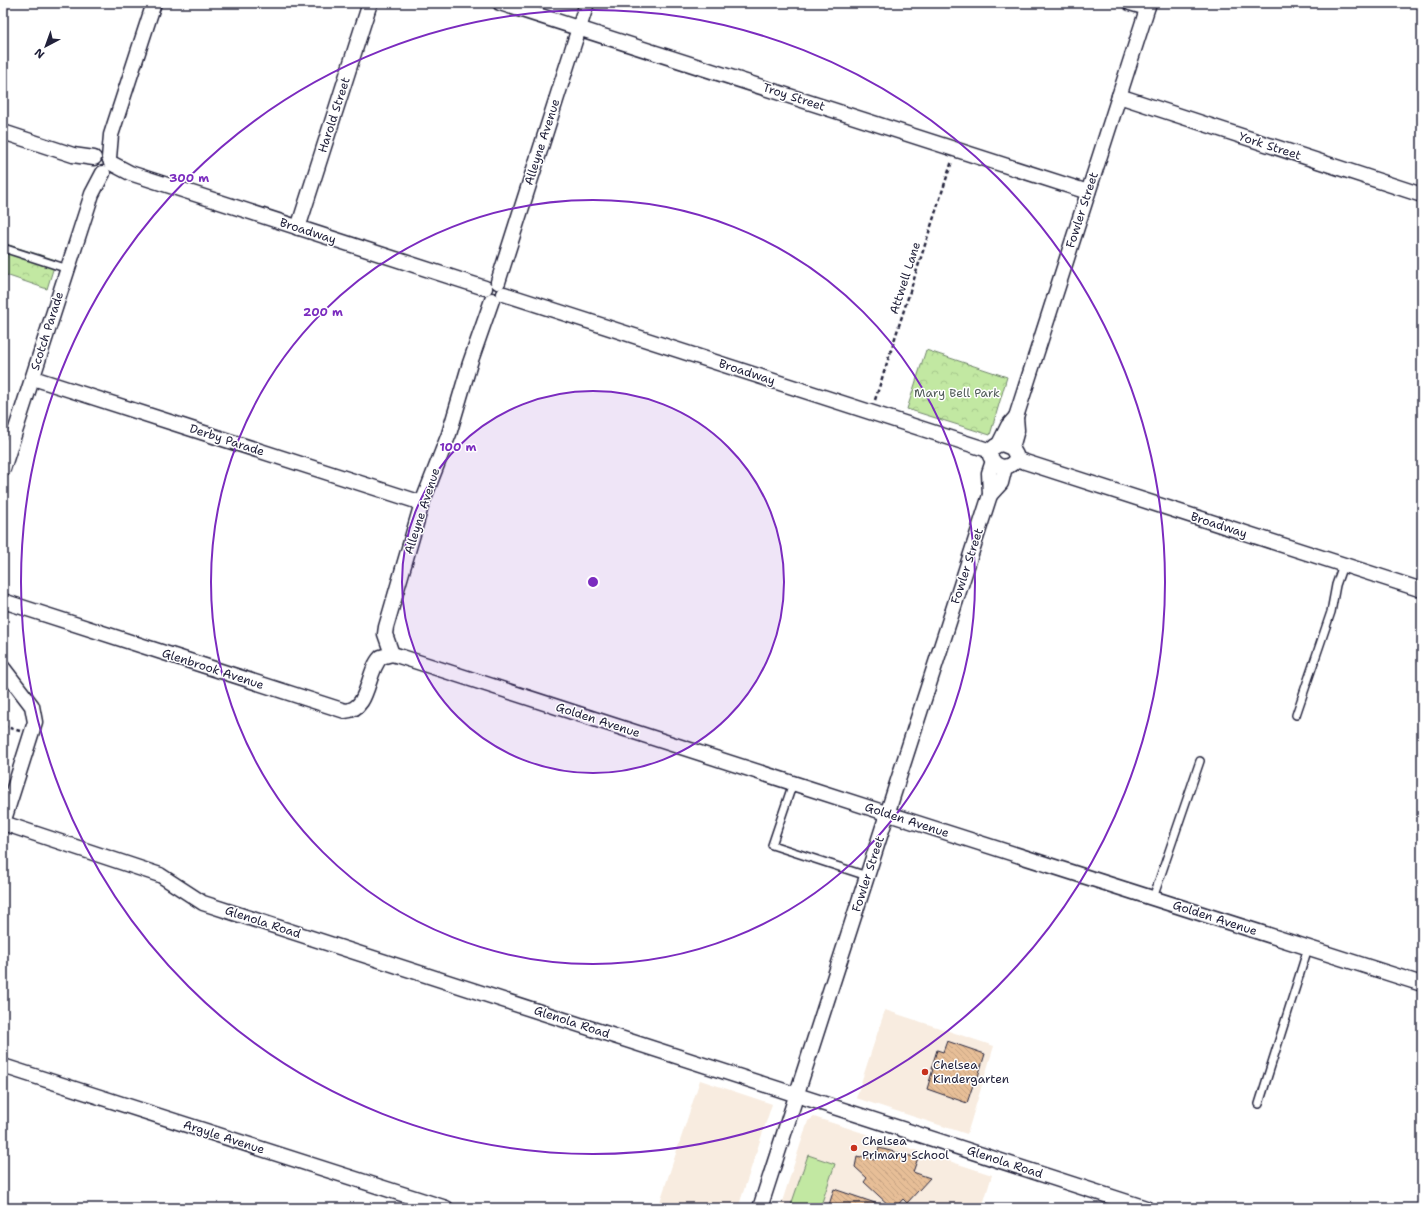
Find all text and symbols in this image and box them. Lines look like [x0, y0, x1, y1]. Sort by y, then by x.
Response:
north arrow [26, 26, 66, 66]
text: N [31, 44, 48, 62]
street label: Harold Street [314, 75, 354, 155]
street label: Troy Street [761, 79, 827, 115]
street label: Alleyne Avenue [521, 97, 564, 187]
street label: York Street [1237, 128, 1303, 164]
text: 300 m [169, 170, 209, 186]
street label: Fowler Street [1062, 170, 1102, 250]
street label: Broadway [278, 214, 338, 248]
street label: Attwell Lane [886, 240, 924, 316]
street label: Scotch Parade [27, 289, 67, 372]
text: 200 m [303, 304, 343, 320]
street label: Broadway [717, 355, 777, 389]
park label: Mary Bell Park [914, 385, 1000, 401]
street label: Derby Parade [187, 420, 267, 460]
text: 100 m [440, 439, 477, 455]
street label: Alleyne Avenue [401, 466, 444, 556]
street label: Broadway [1189, 508, 1249, 542]
street label: Fowler Street [947, 526, 987, 606]
centre of rings [586, 575, 600, 589]
street label: Glenbrook Avenue [160, 645, 266, 693]
street label: Golden Avenue [554, 699, 642, 741]
street label: Golden Avenue [863, 799, 951, 841]
street label: Fowler Street [848, 834, 888, 914]
street label: Golden Avenue [1171, 897, 1259, 939]
street label: Glenola Road [223, 902, 303, 942]
street label: Glenola Road [532, 1002, 612, 1042]
place label: Chelsea Kindergarten [933, 1057, 1009, 1087]
marker: Chelsea Kindergarten [920, 1067, 930, 1077]
street label: Argyle Avenue [181, 1116, 267, 1158]
place label: Chelsea Primary School [862, 1133, 949, 1163]
street label: Glenola Road [965, 1142, 1045, 1182]
marker: Chelsea Primary School [849, 1143, 859, 1153]

